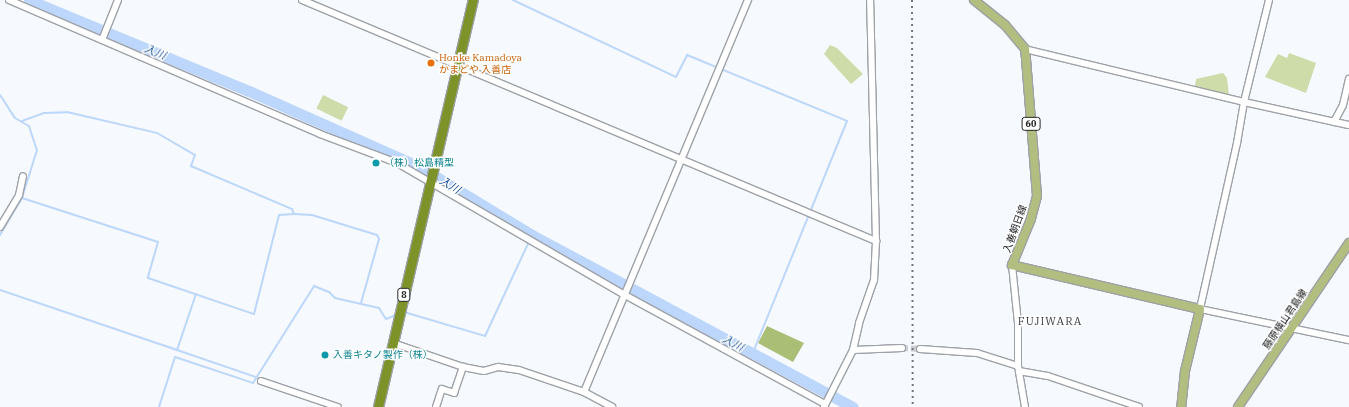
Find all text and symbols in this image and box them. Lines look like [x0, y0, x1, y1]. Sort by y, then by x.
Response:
water label: 入川 [142, 42, 168, 62]
place label: Honke Kamadoya かまどや 入善店 [439, 51, 522, 74]
marker: Honke Kamadoya かまどや 入善店 [426, 58, 436, 68]
road number: 60 [1021, 117, 1041, 131]
place label: （株）松島精型 [384, 157, 454, 169]
marker: （株）松島精型 [371, 158, 381, 168]
water label: 入川 [437, 174, 463, 196]
street label: 入善朝日線 [1001, 203, 1029, 255]
street label: 藤原横山君島線 [1260, 287, 1310, 351]
road number: 8 [397, 288, 411, 302]
district label: FUJIWARA [1018, 314, 1082, 328]
water label: 入川 [720, 332, 746, 354]
place label: 入善キタノ製作（株） [333, 349, 433, 361]
marker: 入善キタノ製作（株） [320, 350, 330, 360]

